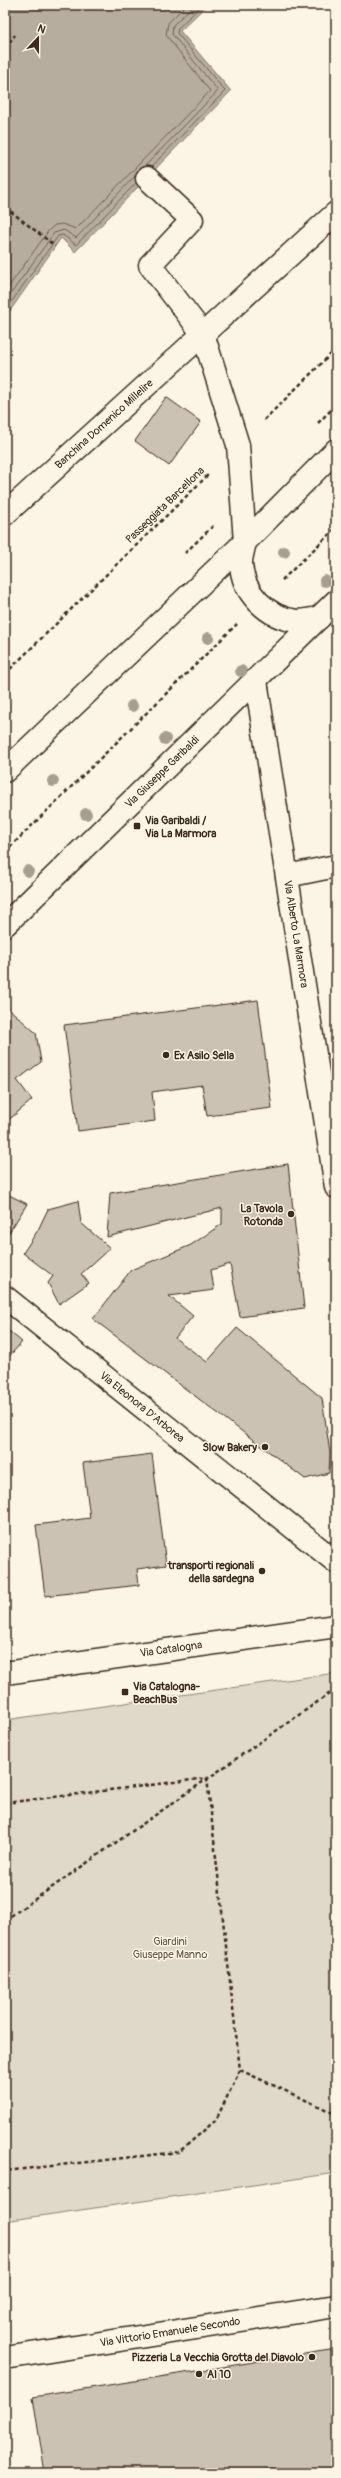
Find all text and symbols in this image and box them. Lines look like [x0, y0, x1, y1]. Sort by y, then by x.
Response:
north arrow [18, 18, 58, 58]
text: N [36, 22, 48, 37]
street label: Banchina Domenico Millelire [52, 376, 156, 471]
street label: Passeggiata Barcellona [123, 464, 207, 546]
street label: Via Giuseppe Garibaldi [122, 733, 202, 811]
place label: Via Garibaldi / Via La Marmora [145, 814, 216, 840]
marker: Via Garibaldi / Via La Marmora [132, 821, 142, 831]
street label: Via Alberto La Marmora [281, 879, 311, 989]
place label: Ex Asilo Sella [174, 1049, 234, 1062]
marker: Ex Asilo Sella [161, 1050, 171, 1060]
place label: La Tavola Rotonda [240, 1202, 283, 1228]
marker: La Tavola Rotonda [286, 1209, 296, 1219]
street label: Via Eleonora D'Arborea [97, 1369, 187, 1445]
place label: Slow Bakery [202, 1441, 257, 1454]
marker: Slow Bakery [260, 1442, 270, 1452]
place label: transporti regionali della sardegna [167, 1559, 254, 1585]
marker: transporti regionali della sardegna [257, 1566, 267, 1576]
street label: Via Catalogna [139, 1638, 203, 1660]
place label: Via Catalogna- BeachBus [133, 1680, 201, 1706]
marker: Via Catalogna- BeachBus [120, 1687, 130, 1697]
park label: Giardini Giuseppe Manno [133, 1935, 207, 1961]
street label: Via Vittorio Emanuele Secondo [99, 2314, 241, 2350]
place label: Pizzeria La Vecchia Grotta del Diavolo [132, 2351, 304, 2364]
marker: Pizzeria La Vecchia Grotta del Diavolo [307, 2352, 317, 2362]
place label: Al 10 [207, 2368, 231, 2381]
marker: Al 10 [194, 2369, 204, 2379]

